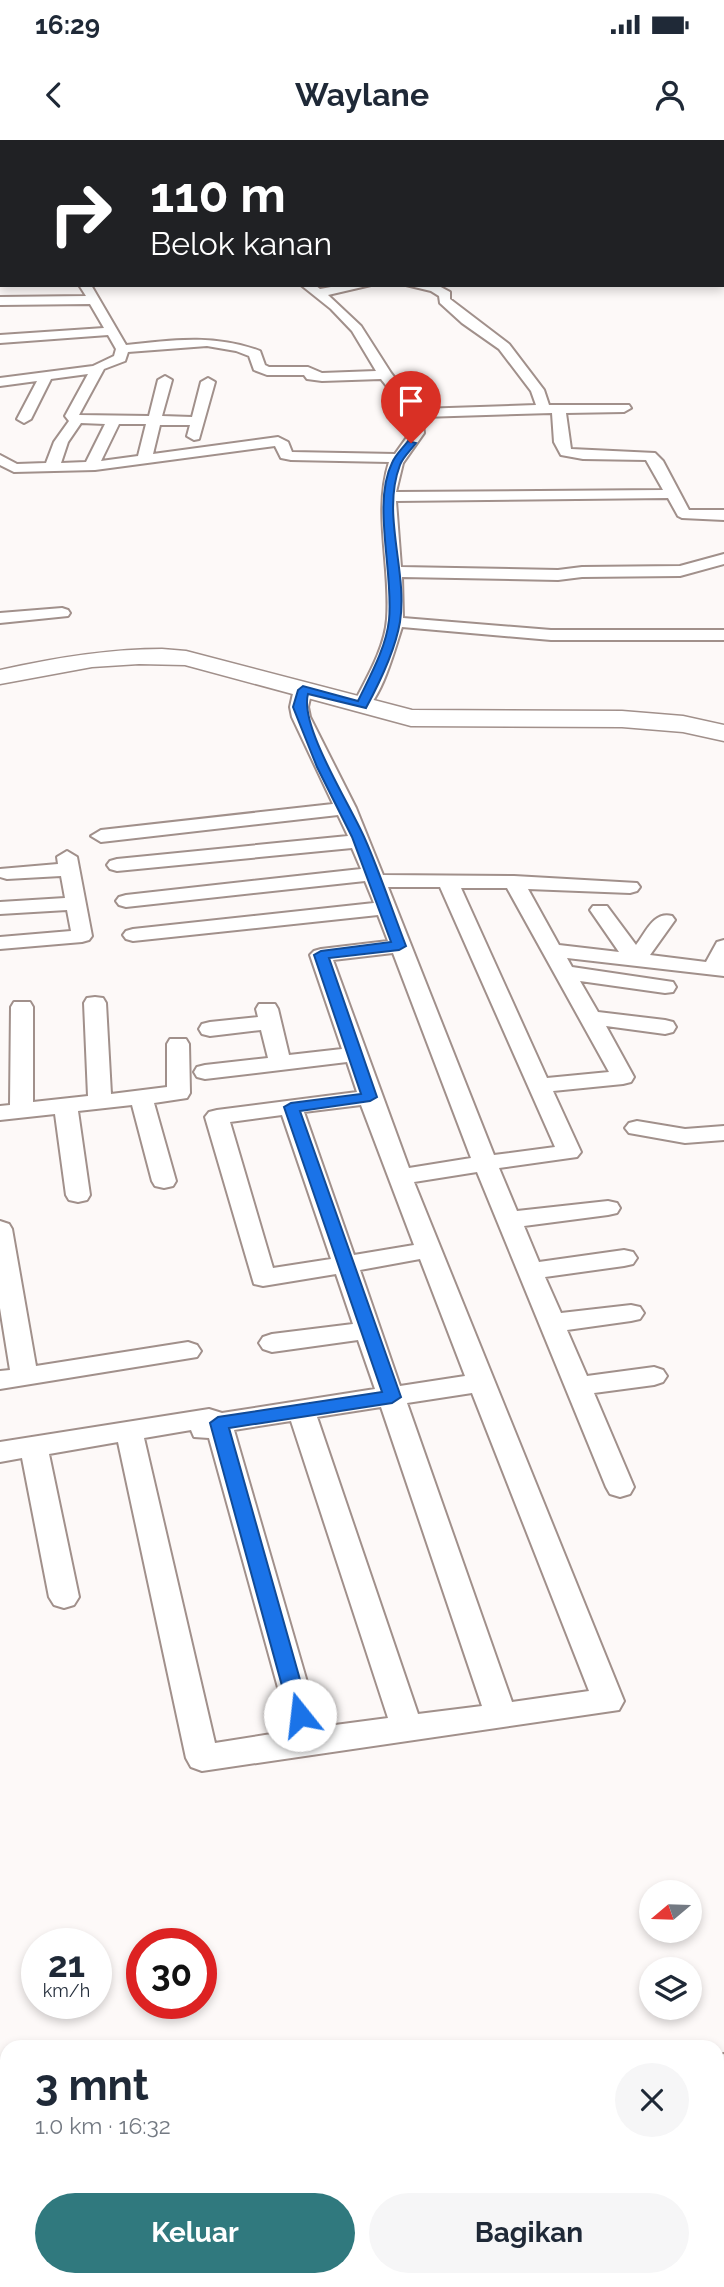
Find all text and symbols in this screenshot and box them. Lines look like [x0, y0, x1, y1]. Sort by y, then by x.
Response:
text: 16:29 [35, 10, 100, 40]
icon: back [35, 76, 73, 114]
text: Waylane [295, 76, 429, 113]
icon: person [651, 76, 689, 114]
text: 110 m [150, 166, 286, 223]
icon: right [35, 168, 126, 259]
text: Belok kanan [150, 225, 332, 262]
pin [381, 371, 441, 443]
icon: arrive [392, 382, 430, 420]
position arrow [263, 1678, 337, 1752]
north arrow [639, 1880, 702, 1942]
map controls [639, 1880, 702, 2020]
speed limit sign: 30 [126, 1928, 217, 2019]
text: 21 [48, 1944, 85, 1985]
button: layers [639, 1957, 702, 2020]
text: km/h [43, 1980, 90, 2001]
text: 3 mnt [35, 2061, 149, 2110]
button: close [615, 2063, 689, 2137]
text: 1.0 km · 16:32 [35, 2112, 171, 2139]
button: Keluar [35, 2193, 355, 2273]
button: Bagikan [369, 2193, 689, 2273]

